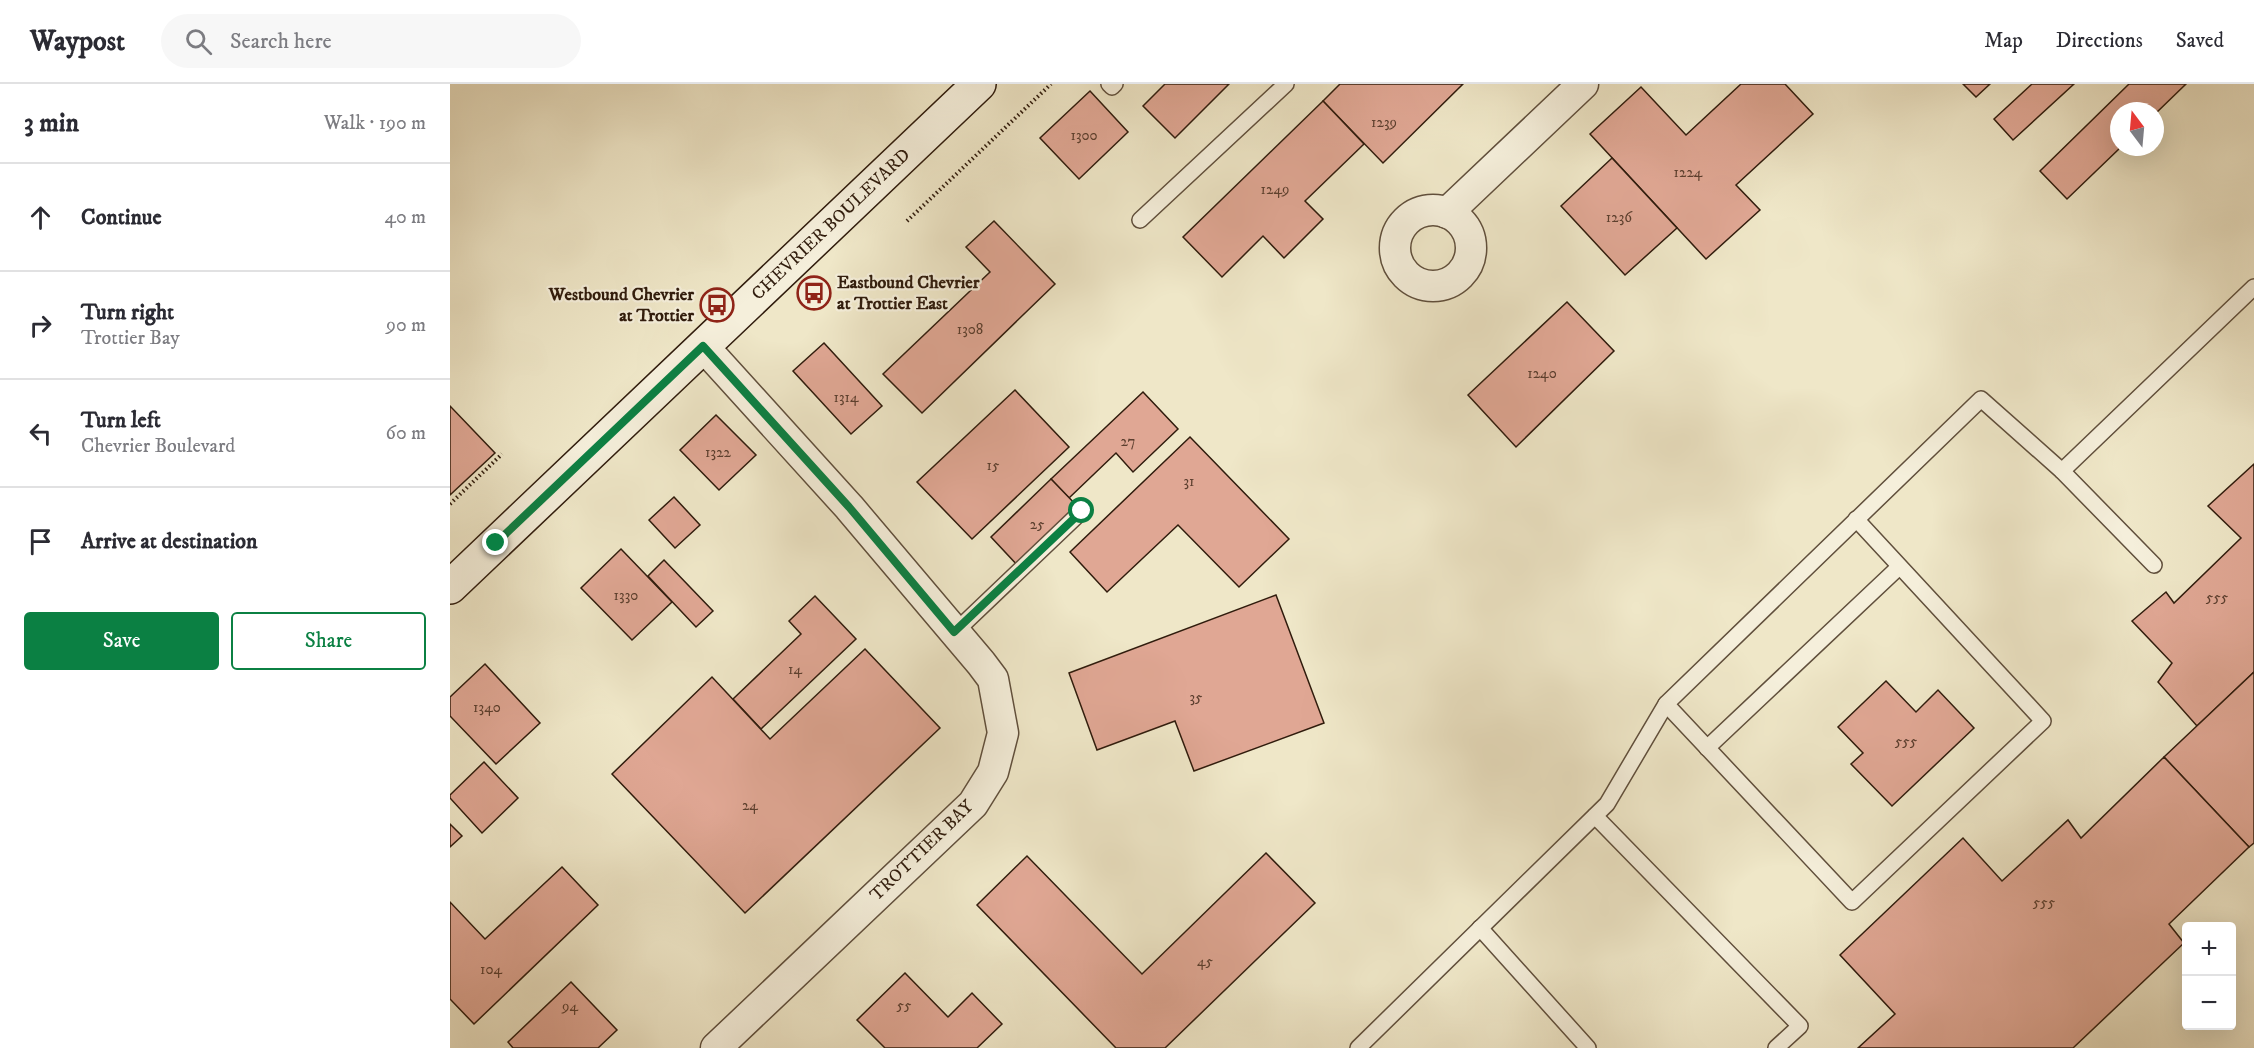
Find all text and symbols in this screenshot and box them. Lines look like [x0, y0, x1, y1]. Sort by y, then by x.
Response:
search box [161, 14, 581, 68]
text: Waypost [30, 24, 125, 59]
icon: search [182, 25, 215, 58]
text: Search here [230, 28, 332, 55]
text: Map [1984, 28, 2023, 54]
text: Directions [2056, 28, 2143, 54]
text: Saved [2176, 28, 2224, 54]
north arrow [2110, 102, 2164, 156]
text: 3 min [24, 107, 79, 140]
text: Walk · 190 m [324, 111, 426, 136]
house number: 1239 [1371, 113, 1397, 132]
house number: 1300 [1070, 126, 1098, 145]
street label: CHEVRIER BOULEVARD [747, 144, 915, 305]
house number: 1224 [1674, 163, 1703, 182]
house number: 1249 [1261, 180, 1290, 199]
icon: ahead [24, 201, 57, 234]
text: Continue [81, 204, 162, 231]
text: 40 m [384, 205, 426, 230]
house number: 1236 [1606, 208, 1633, 227]
place label: Eastbound Chevrier at Trottier East [837, 272, 980, 315]
bus stop icon: Eastbound Chevrier at Trottier East [796, 275, 832, 311]
place label: Westbound Chevrier at Trottier [548, 284, 694, 327]
bus stop icon: Westbound Chevrier at Trottier [699, 287, 735, 323]
text: Turn right [81, 299, 174, 326]
icon: right [24, 309, 57, 342]
text: 90 m [386, 313, 426, 338]
house number: 1308 [957, 320, 983, 339]
text: Trottier Bay [81, 326, 180, 351]
house number: 1240 [1527, 364, 1557, 383]
house number: 1314 [833, 388, 859, 407]
text: Turn left [81, 407, 161, 434]
icon: left [24, 417, 57, 450]
text: 60 m [386, 421, 426, 446]
house number: 27 [1121, 432, 1136, 451]
text: Chevrier Boulevard [81, 434, 235, 459]
house number: 1322 [705, 443, 732, 462]
house number: 15 [987, 456, 1000, 475]
house number: 31 [1183, 472, 1195, 491]
route start [1068, 497, 1094, 523]
house number: 25 [1030, 515, 1045, 534]
icon: arrive [24, 525, 57, 558]
text: Arrive at destination [81, 528, 258, 555]
route end [482, 529, 508, 555]
house number: 1330 [614, 586, 638, 605]
house number: 555 [2206, 588, 2229, 607]
button: Save [24, 612, 219, 670]
button: Share [231, 612, 426, 670]
house number: 14 [788, 660, 802, 679]
house number: 35 [1189, 688, 1203, 707]
house number: 1340 [473, 698, 501, 717]
house number: 555 [1895, 732, 1918, 751]
house number: 24 [742, 796, 758, 815]
street label: TROTTIER BAY [866, 796, 979, 906]
house number: 555 [2033, 893, 2056, 912]
map controls [2182, 922, 2236, 1030]
button: + [2182, 922, 2236, 976]
house number: 45 [1197, 952, 1214, 971]
house number: 104 [480, 960, 502, 979]
button: − [2182, 976, 2236, 1030]
house number: 55 [897, 996, 912, 1015]
house number: 94 [561, 997, 578, 1016]

